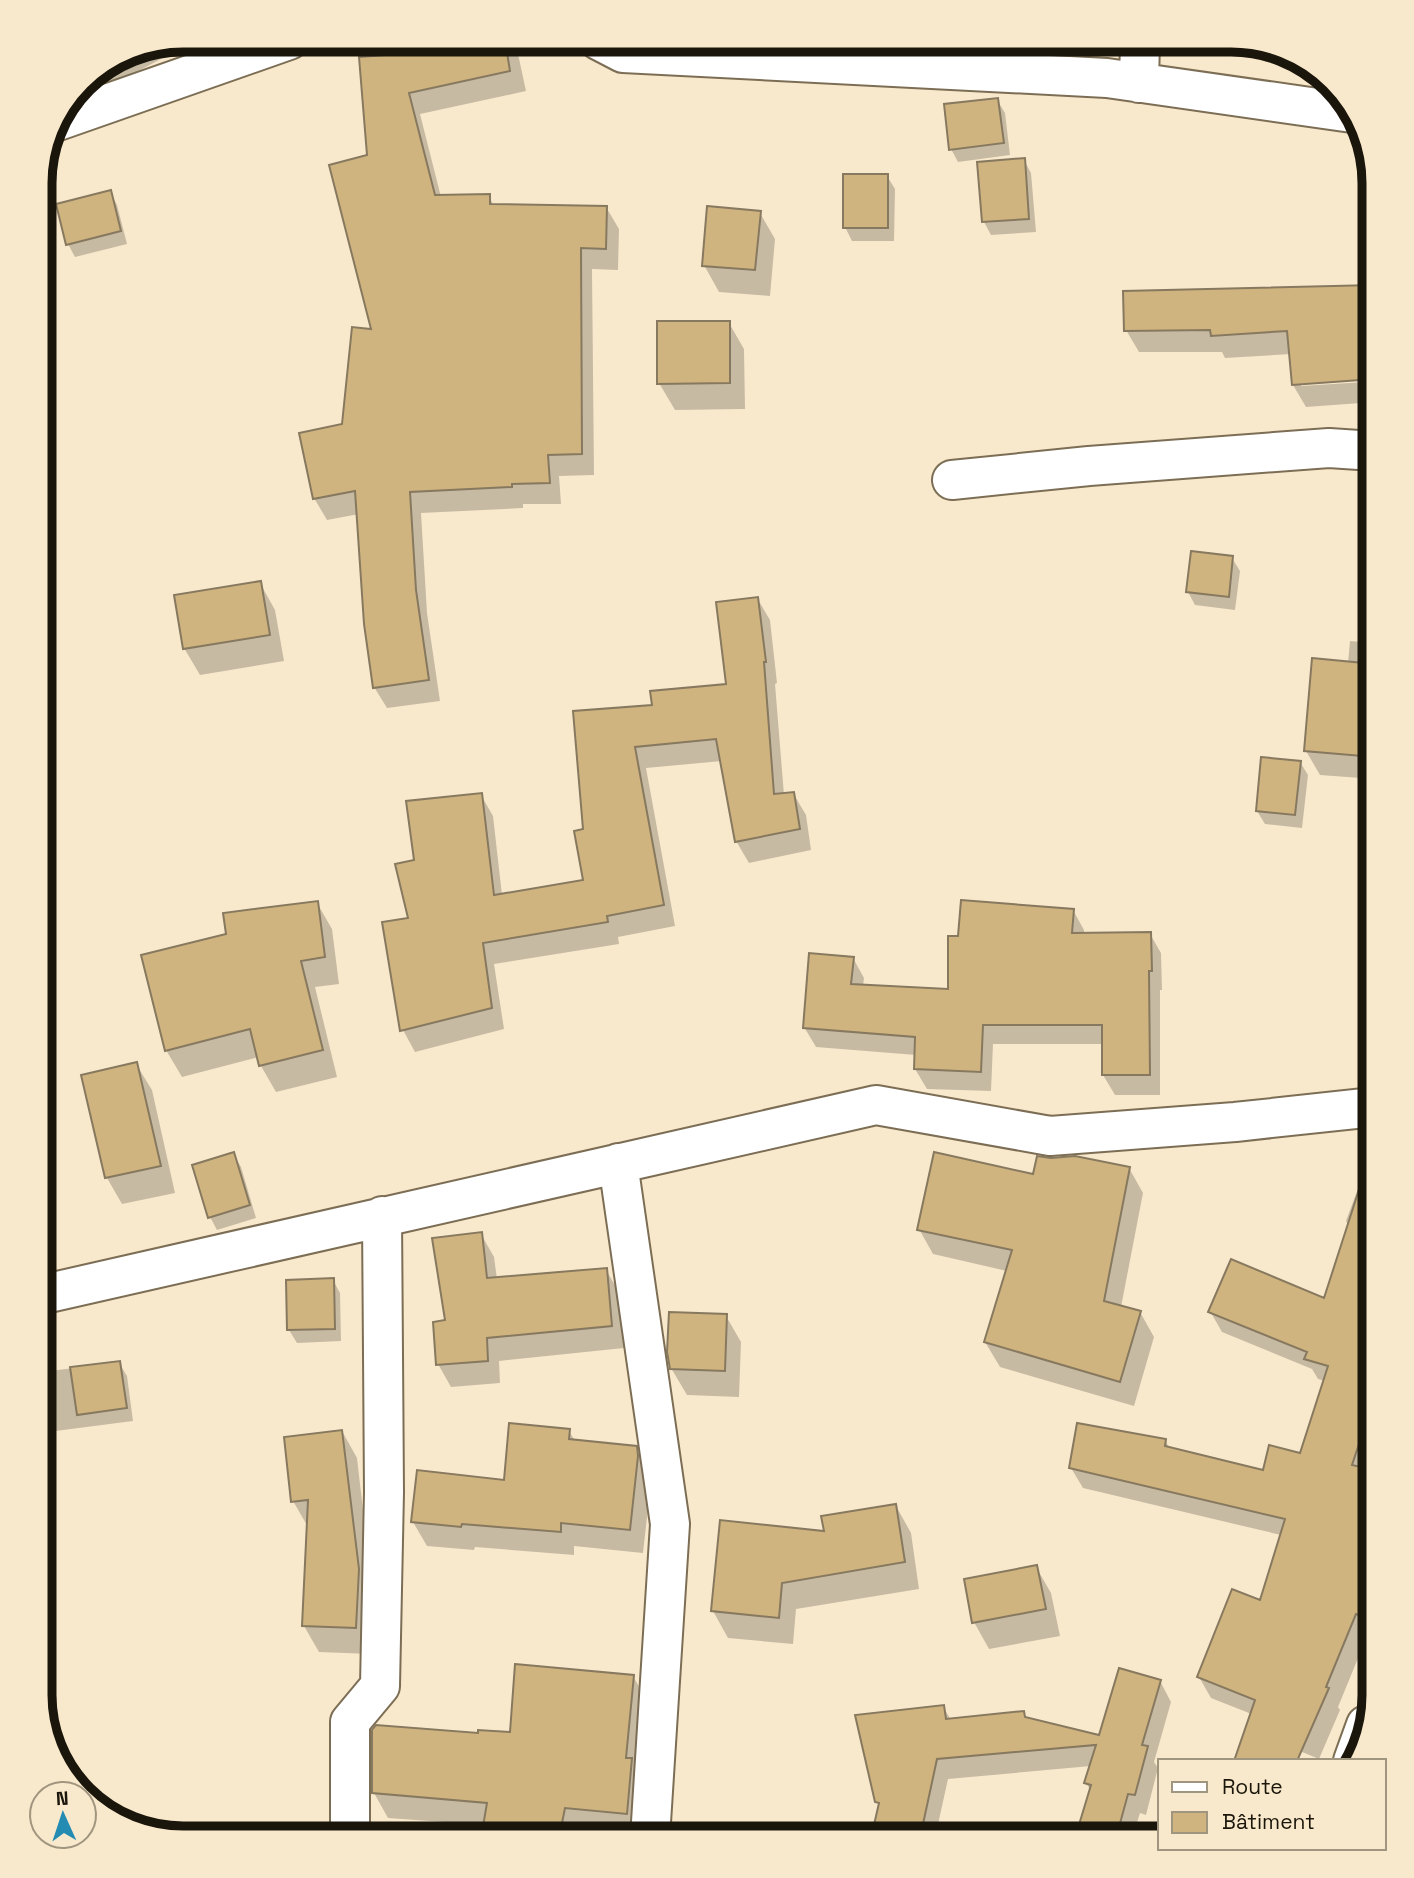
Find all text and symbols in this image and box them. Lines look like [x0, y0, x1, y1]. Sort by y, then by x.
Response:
legend [1158, 1759, 1386, 1850]
text: Route [1222, 1773, 1283, 1800]
north arrow [28, 1780, 98, 1850]
text: N [55, 1786, 69, 1811]
text: Bâtiment [1222, 1808, 1315, 1835]

